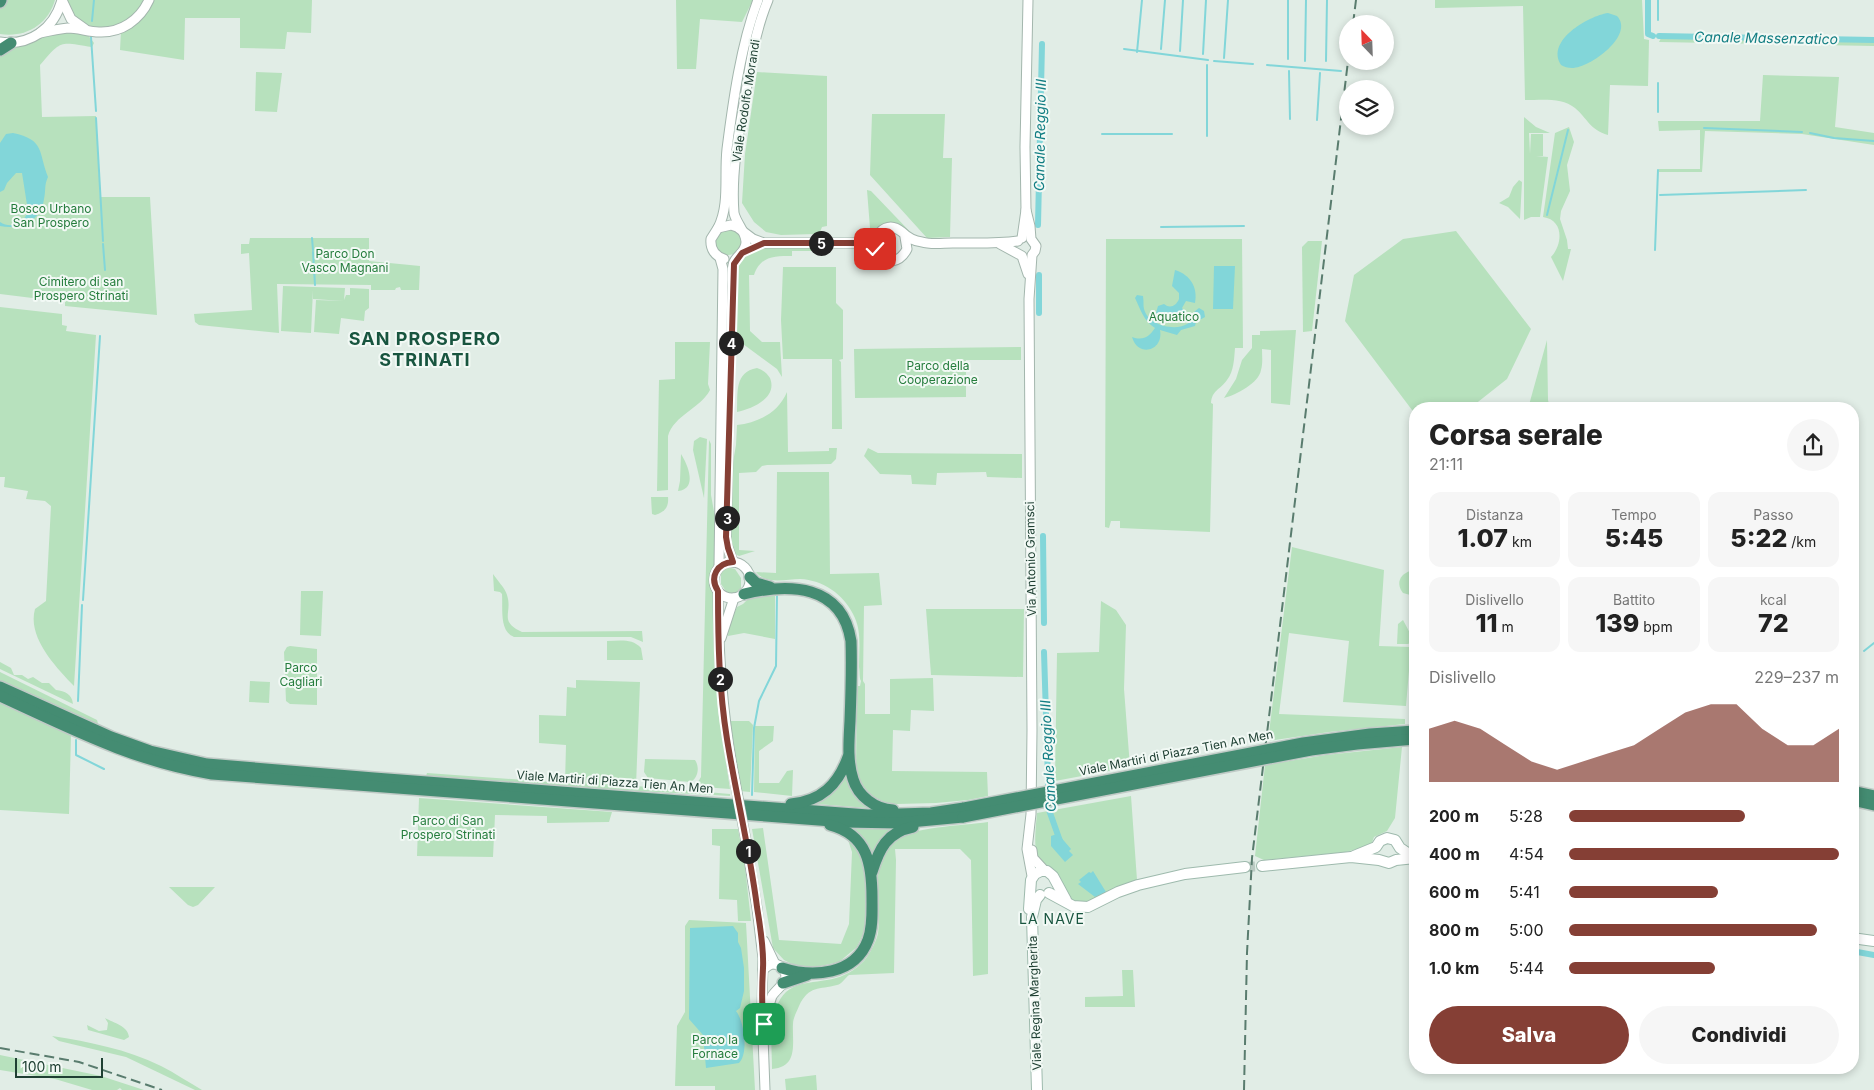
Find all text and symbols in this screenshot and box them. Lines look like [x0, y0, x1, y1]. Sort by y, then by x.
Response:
north arrow [1339, 15, 1394, 70]
map controls [1339, 15, 1394, 135]
water label: Canale Massenzatico [1694, 28, 1838, 47]
street label: Viale Rodolfo Morandi [728, 38, 763, 164]
water label: Canale Reggio III [1030, 79, 1049, 191]
button: layers [1339, 80, 1394, 135]
park label: Bosco Urbano San Prospero [11, 201, 91, 230]
pin [854, 228, 896, 270]
pin: 5 [808, 230, 834, 256]
text: 5 [817, 235, 826, 252]
icon: check [861, 235, 889, 263]
park label: Parco Don Vasco Magnani [302, 246, 389, 275]
park label: Cimitero di san Prospero Strinati [34, 274, 128, 303]
park label: Aquatico [1149, 309, 1199, 324]
district label: SAN PROSPERO STRINATI [349, 328, 501, 370]
pin: 4 [718, 330, 744, 356]
text: 4 [727, 335, 736, 352]
park label: Parco della Cooperazione [898, 358, 978, 387]
text: Corsa serale [1429, 418, 1603, 452]
button: share [1787, 419, 1839, 471]
text: 21:11 [1429, 454, 1463, 474]
street label: Via Antonio Gramsci [1022, 501, 1039, 617]
pin: 3 [714, 506, 740, 530]
text: Distanza [1466, 506, 1523, 523]
text: Tempo [1611, 506, 1657, 523]
text: Passo [1753, 506, 1793, 523]
text: 3 [723, 510, 732, 527]
text: 1.07 [1457, 523, 1508, 553]
text: 5:45 [1605, 523, 1663, 553]
text: 5:22 [1730, 523, 1787, 553]
text: km [1508, 533, 1532, 550]
text: /km [1787, 533, 1816, 550]
text: Dislivello [1465, 591, 1524, 608]
text: Battito [1613, 591, 1655, 608]
text: kcal [1760, 591, 1787, 608]
text: 11 [1476, 608, 1498, 638]
text: 139 [1595, 608, 1639, 638]
text: 72 [1758, 608, 1789, 638]
text: m [1498, 618, 1514, 635]
text: bpm [1639, 618, 1673, 635]
park label: Parco Cagliari [279, 660, 323, 689]
pin: 2 [708, 666, 732, 692]
text: Dislivello [1429, 667, 1496, 687]
text: 229–237 m [1754, 667, 1839, 687]
text: 2 [716, 671, 725, 688]
water label: Canale Reggio III [1036, 699, 1059, 812]
street label: Viale Martiri di Piazza Tien An Men [1078, 726, 1274, 779]
street label: Viale Martiri di Piazza Tien An Men [516, 767, 714, 796]
text: 200 m [1429, 806, 1479, 826]
text: 5:28 [1509, 806, 1543, 826]
park label: Parco di San Prospero Strinati [401, 813, 495, 842]
pin: 1 [736, 838, 760, 864]
text: 1 [745, 843, 752, 860]
text: 400 m [1429, 844, 1480, 864]
text: 4:54 [1509, 844, 1544, 864]
text: 600 m [1429, 882, 1479, 902]
text: 5:41 [1509, 882, 1540, 902]
district label: LA NAVE [1019, 910, 1085, 927]
text: 800 m [1429, 920, 1479, 940]
text: 5:00 [1509, 920, 1544, 940]
street label: Viale Regina Margherita [1025, 935, 1044, 1071]
text: 1.0 km [1429, 958, 1479, 978]
text: 5:44 [1509, 958, 1544, 978]
pin [743, 1003, 785, 1045]
button: Salva [1429, 1006, 1629, 1064]
button: Condividi [1639, 1006, 1839, 1064]
icon: arrive [750, 1010, 778, 1038]
park label: Parco la Fornace [692, 1032, 738, 1061]
scale bar [15, 1055, 102, 1078]
text: 100 m [22, 1058, 62, 1075]

